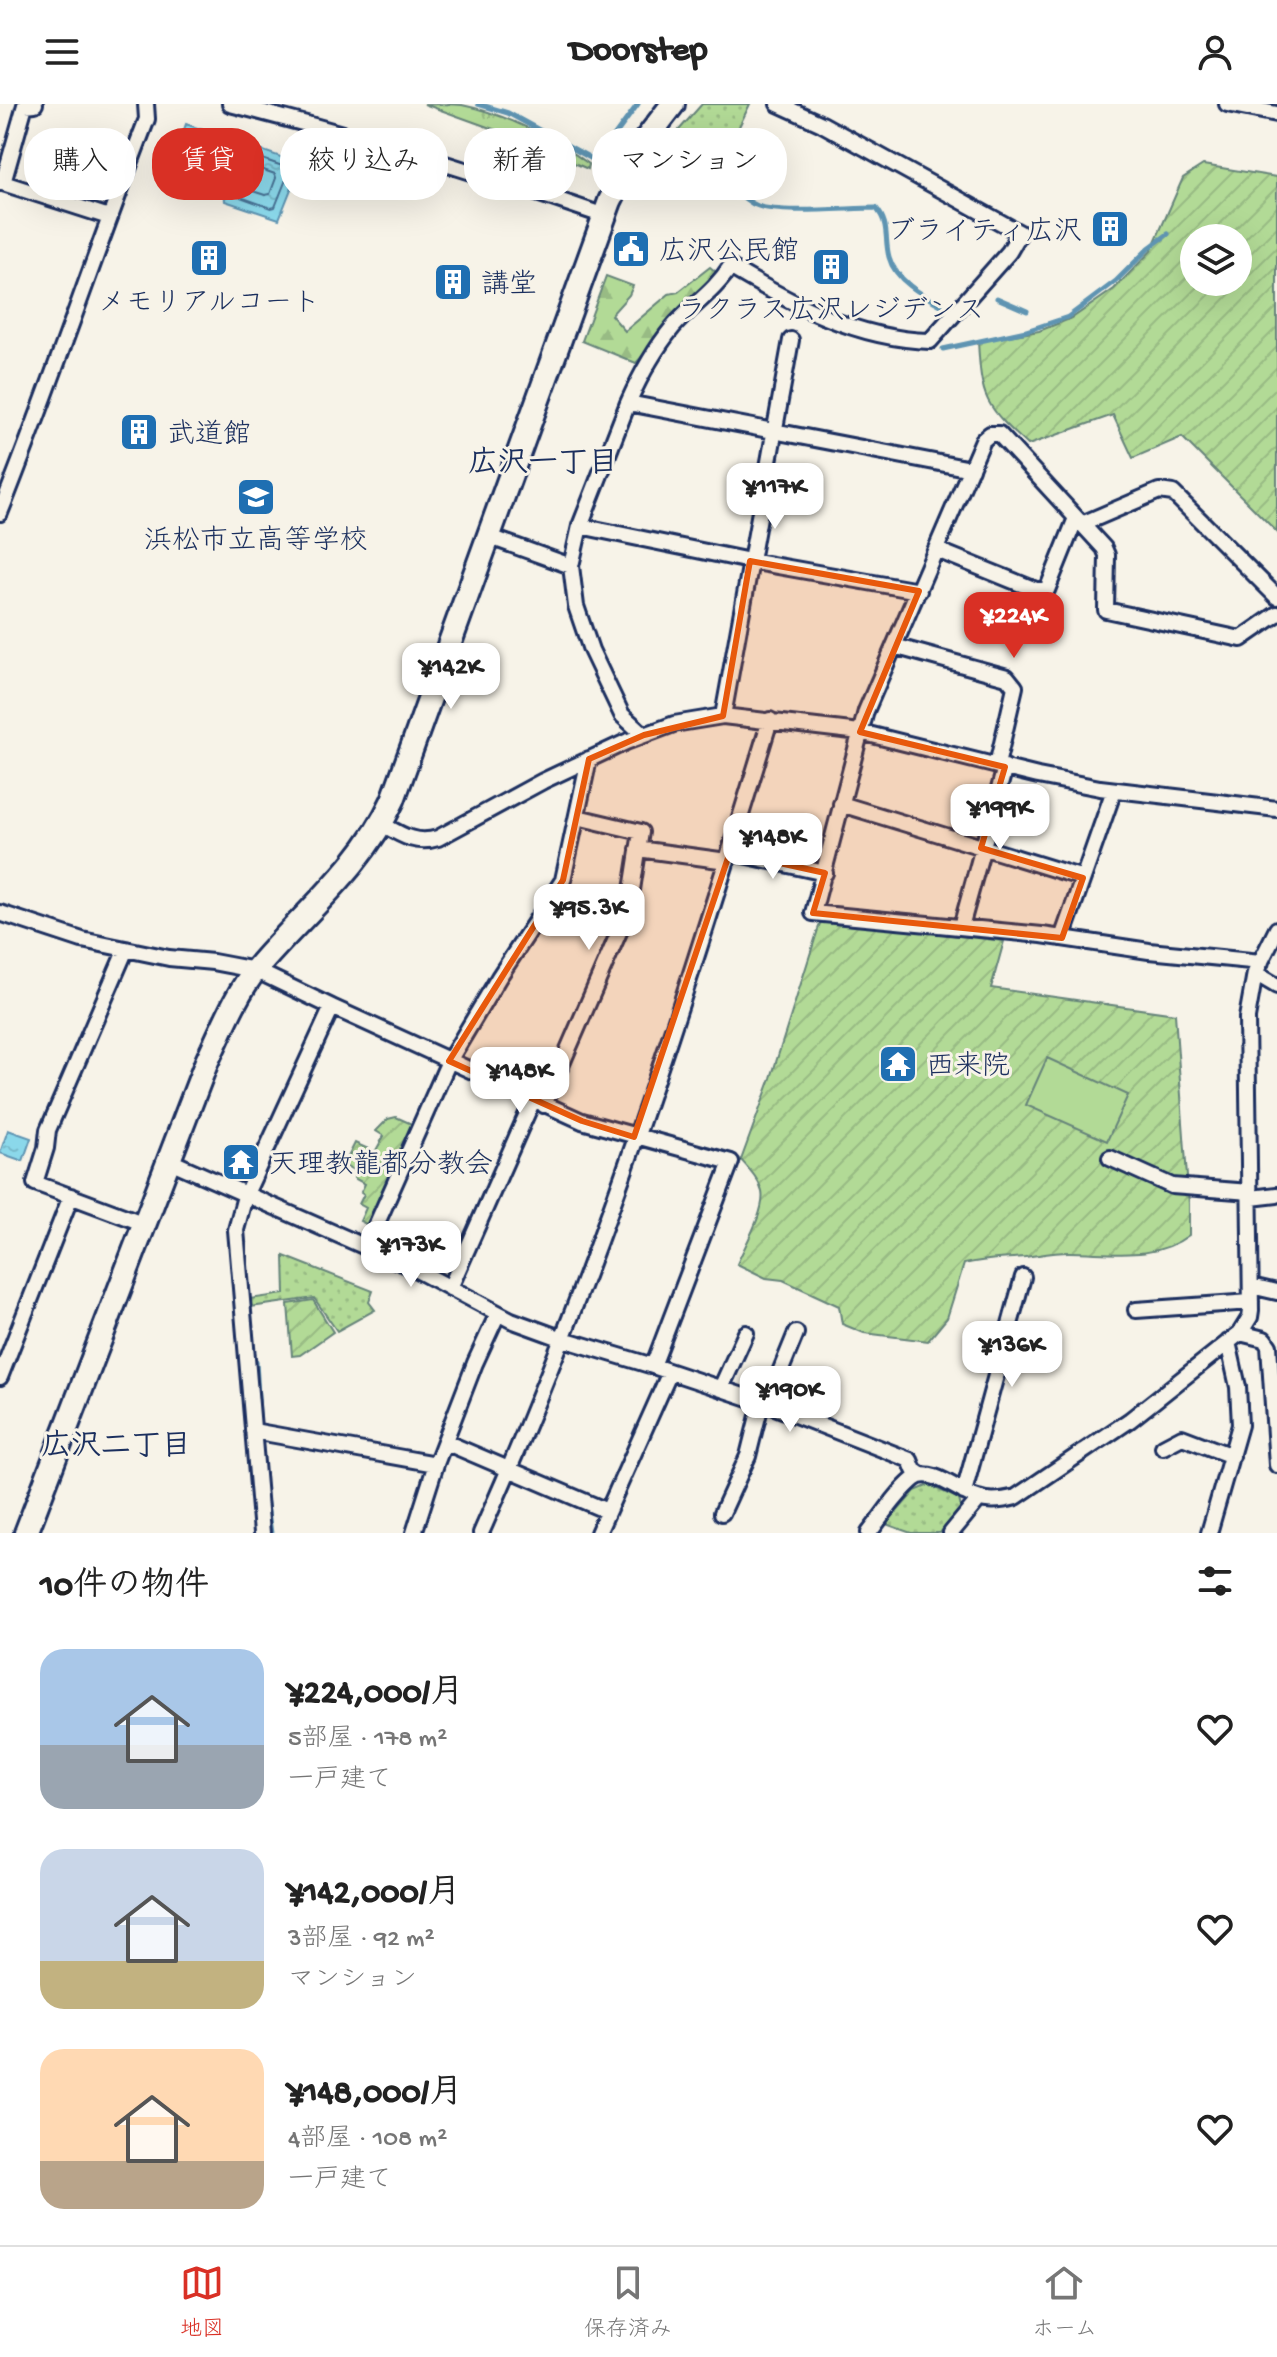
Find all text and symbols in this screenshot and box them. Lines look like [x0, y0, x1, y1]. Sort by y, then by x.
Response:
icon: menu [40, 30, 84, 74]
icon: person [1193, 30, 1237, 74]
text: Doorstep [570, 31, 707, 74]
chip: 購入 [24, 128, 136, 200]
chip: 賃貸 [152, 128, 264, 200]
chip: 絞り込み [280, 128, 448, 200]
chip: 新着 [464, 128, 576, 200]
chip: マンション [592, 128, 787, 200]
building icon: ブライティ広沢 [1089, 208, 1131, 250]
place label: ブライティ広沢 [887, 216, 1082, 250]
map controls [1180, 224, 1252, 296]
button: layers [1180, 224, 1252, 296]
public building icon: 広沢公民館 [610, 228, 652, 270]
place label: 広沢公民館 [659, 236, 799, 270]
building icon: メモリアルコート [188, 237, 230, 279]
building icon: ラクラス広沢レジデンス [810, 246, 852, 288]
building icon: 講堂 [432, 261, 474, 303]
place label: 講堂 [481, 269, 537, 303]
place label: メモリアルコート [98, 288, 320, 321]
place label: ラクラス広沢レジデンス [678, 295, 984, 329]
building icon: 武道館 [118, 411, 160, 453]
place label: 武道館 [167, 419, 251, 453]
district label: 広沢一丁目 [468, 446, 618, 483]
pin: ¥117K [719, 463, 831, 531]
text: ¥117K [745, 473, 805, 504]
school or university icon: 浜松市立高等学校 [235, 476, 277, 518]
place label: 浜松市立高等学校 [144, 525, 368, 559]
pin: ¥224K [958, 592, 1070, 660]
text: ¥224K [982, 602, 1046, 633]
pin: ¥142K [395, 643, 507, 711]
text: ¥142K [420, 653, 482, 684]
pin: ¥199K [944, 784, 1056, 852]
text: ¥199K [969, 794, 1031, 825]
pin: ¥148K [717, 813, 829, 881]
text: ¥148K [741, 823, 805, 854]
pin: ¥95.3K [524, 884, 654, 952]
text: ¥95.3K [552, 894, 626, 925]
temple icon: 西来院 [877, 1043, 919, 1085]
pin: ¥148K [464, 1047, 576, 1115]
place label: 西来院 [926, 1051, 1010, 1085]
text: ¥148K [488, 1057, 552, 1088]
temple icon: 天理教龍都分教会 [220, 1141, 262, 1183]
place label: 天理教龍都分教会 [269, 1149, 493, 1183]
pin: ¥173K [355, 1221, 467, 1289]
text: ¥173K [379, 1231, 443, 1262]
pin: ¥136K [956, 1321, 1068, 1389]
text: ¥136K [980, 1331, 1044, 1362]
pin: ¥190K [734, 1366, 846, 1434]
text: ¥190K [758, 1376, 822, 1407]
district label: 広沢二丁目 [41, 1429, 191, 1466]
icon: filters [1193, 1559, 1237, 1603]
text: 10件の物件 [40, 1568, 209, 1608]
text: ¥224,000/月 [288, 1675, 464, 1715]
icon: home [104, 1681, 200, 1777]
icon: heart [1193, 1707, 1237, 1751]
text: 5部屋 · 178 m² [288, 1725, 447, 1756]
text: 一戸建て [288, 1766, 392, 1797]
text: ¥142,000/月 [288, 1875, 461, 1915]
icon: home [104, 1881, 200, 1977]
icon: heart [1193, 1907, 1237, 1951]
text: 3部屋 · 92 m² [288, 1925, 435, 1956]
text: マンション [288, 1966, 417, 1997]
text: ¥148,000/月 [288, 2075, 463, 2115]
icon: home [104, 2081, 200, 2177]
icon: heart [1193, 2107, 1237, 2151]
text: 4部屋 · 108 m² [288, 2125, 447, 2156]
text: 一戸建て [288, 2166, 392, 2197]
tab: 地図 [180, 2261, 224, 2344]
tab: 保存済み [584, 2261, 672, 2344]
tab: ホーム [1032, 2261, 1097, 2344]

